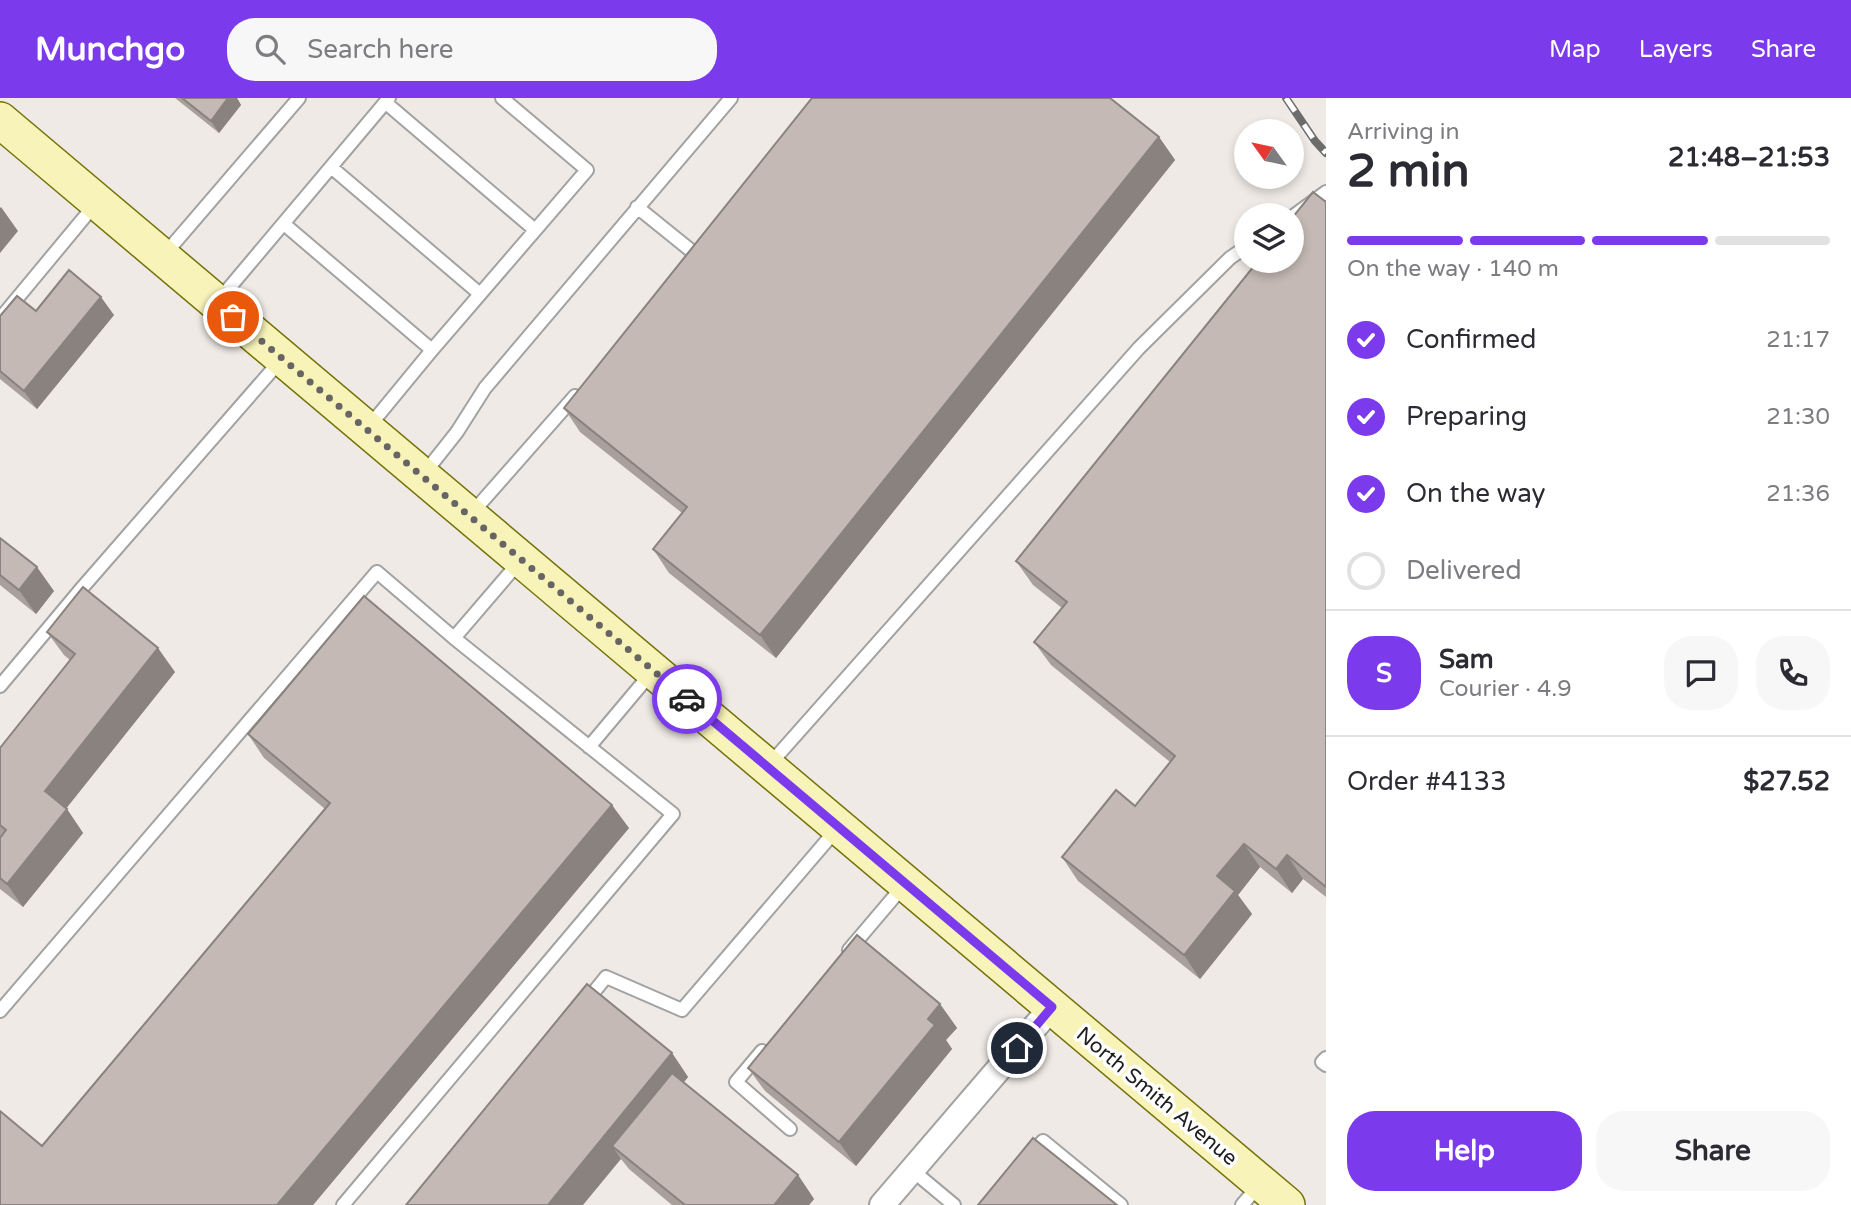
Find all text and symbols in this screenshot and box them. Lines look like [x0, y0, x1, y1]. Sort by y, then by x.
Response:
search box [227, 18, 717, 81]
text: Munchgo [35, 30, 185, 69]
icon: search [251, 30, 289, 68]
text: Search here [307, 34, 453, 65]
text: Map [1549, 35, 1601, 64]
text: Layers [1639, 35, 1713, 64]
text: Share [1751, 35, 1816, 64]
text: Arriving in [1347, 118, 1460, 146]
north arrow [1234, 119, 1304, 189]
map controls [1234, 119, 1304, 273]
text: 21:48–21:53 [1668, 142, 1830, 173]
text: 2 min [1347, 144, 1470, 199]
button: layers [1234, 203, 1304, 273]
text: On the way · 140 m [1347, 255, 1559, 283]
pin [203, 287, 263, 347]
icon: bag [214, 298, 252, 336]
icon: check [1347, 321, 1385, 359]
text: Confirmed [1406, 324, 1536, 355]
text: 21:17 [1766, 326, 1830, 354]
icon: check [1347, 398, 1385, 436]
text: Preparing [1406, 401, 1527, 432]
text: 21:30 [1766, 403, 1830, 431]
icon: check [1347, 475, 1385, 513]
text: On the way [1406, 478, 1546, 509]
text: 21:36 [1766, 480, 1830, 508]
text: Delivered [1406, 555, 1522, 586]
button: chat [1664, 636, 1738, 710]
button: phone [1756, 636, 1830, 710]
text: Sam [1439, 644, 1494, 675]
text: S [1376, 658, 1392, 689]
courier [652, 664, 722, 734]
text: Courier · 4.9 [1439, 675, 1572, 703]
icon: car [668, 680, 706, 718]
text: Order #4133 [1347, 766, 1507, 797]
text: $27.52 [1743, 766, 1830, 797]
pin [987, 1018, 1047, 1078]
street label: North Smith Avenue [1071, 1022, 1242, 1171]
icon: home [998, 1029, 1036, 1067]
button: Help [1347, 1111, 1582, 1191]
button: Share [1596, 1111, 1830, 1191]

